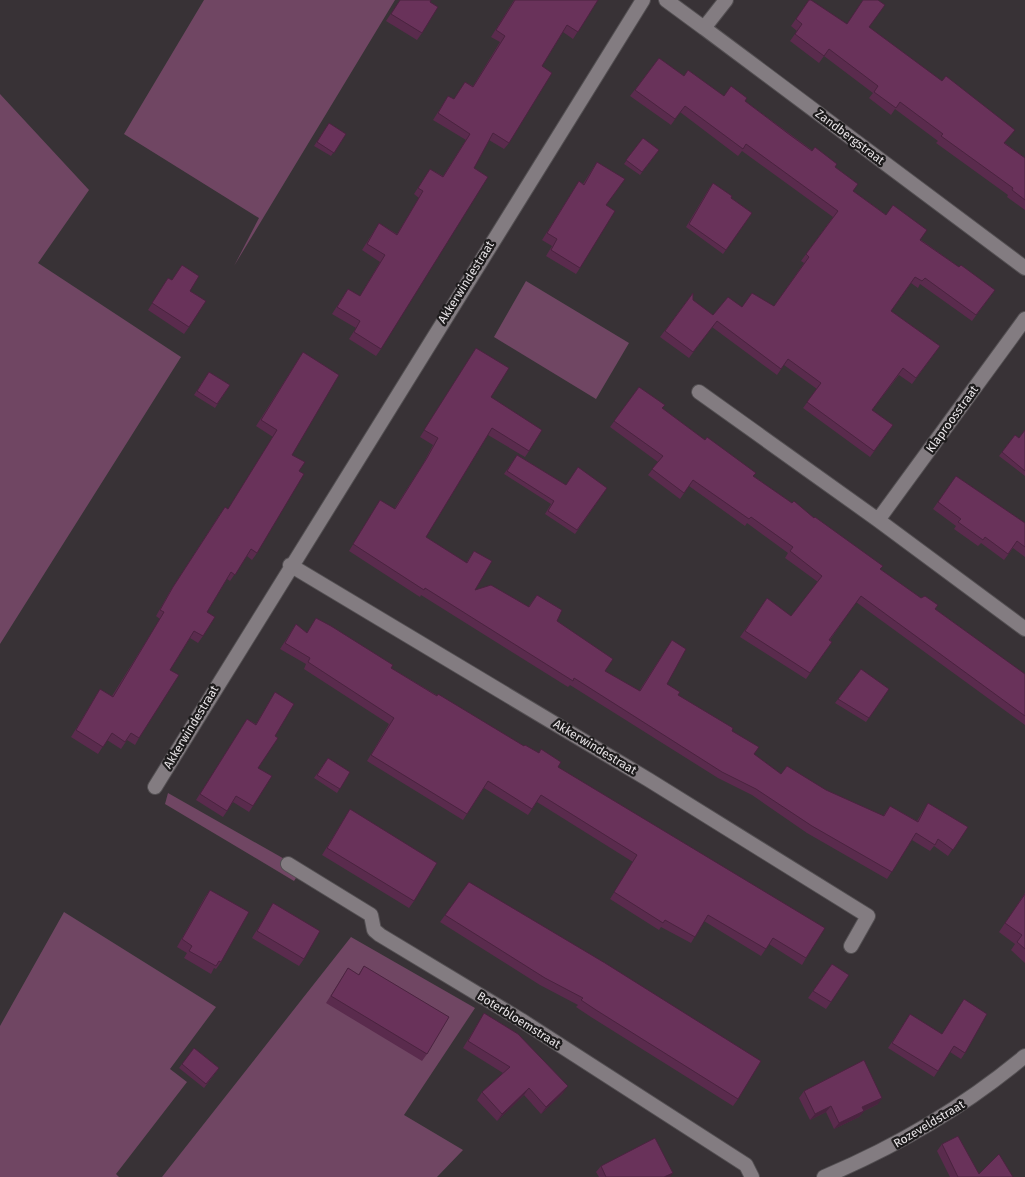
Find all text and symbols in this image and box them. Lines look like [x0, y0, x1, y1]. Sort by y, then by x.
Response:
street label: Zandbergstraat [813, 107, 888, 168]
street label: Akkerwindestraat [435, 238, 497, 326]
street label: Klaproosstraat [923, 382, 981, 455]
street label: Akkerwindestraat [161, 682, 222, 771]
street label: Akkerwindestraat [551, 717, 640, 778]
street label: Boterbloemstraat [475, 989, 564, 1052]
street label: Rozeveldstraat [891, 1097, 968, 1151]

